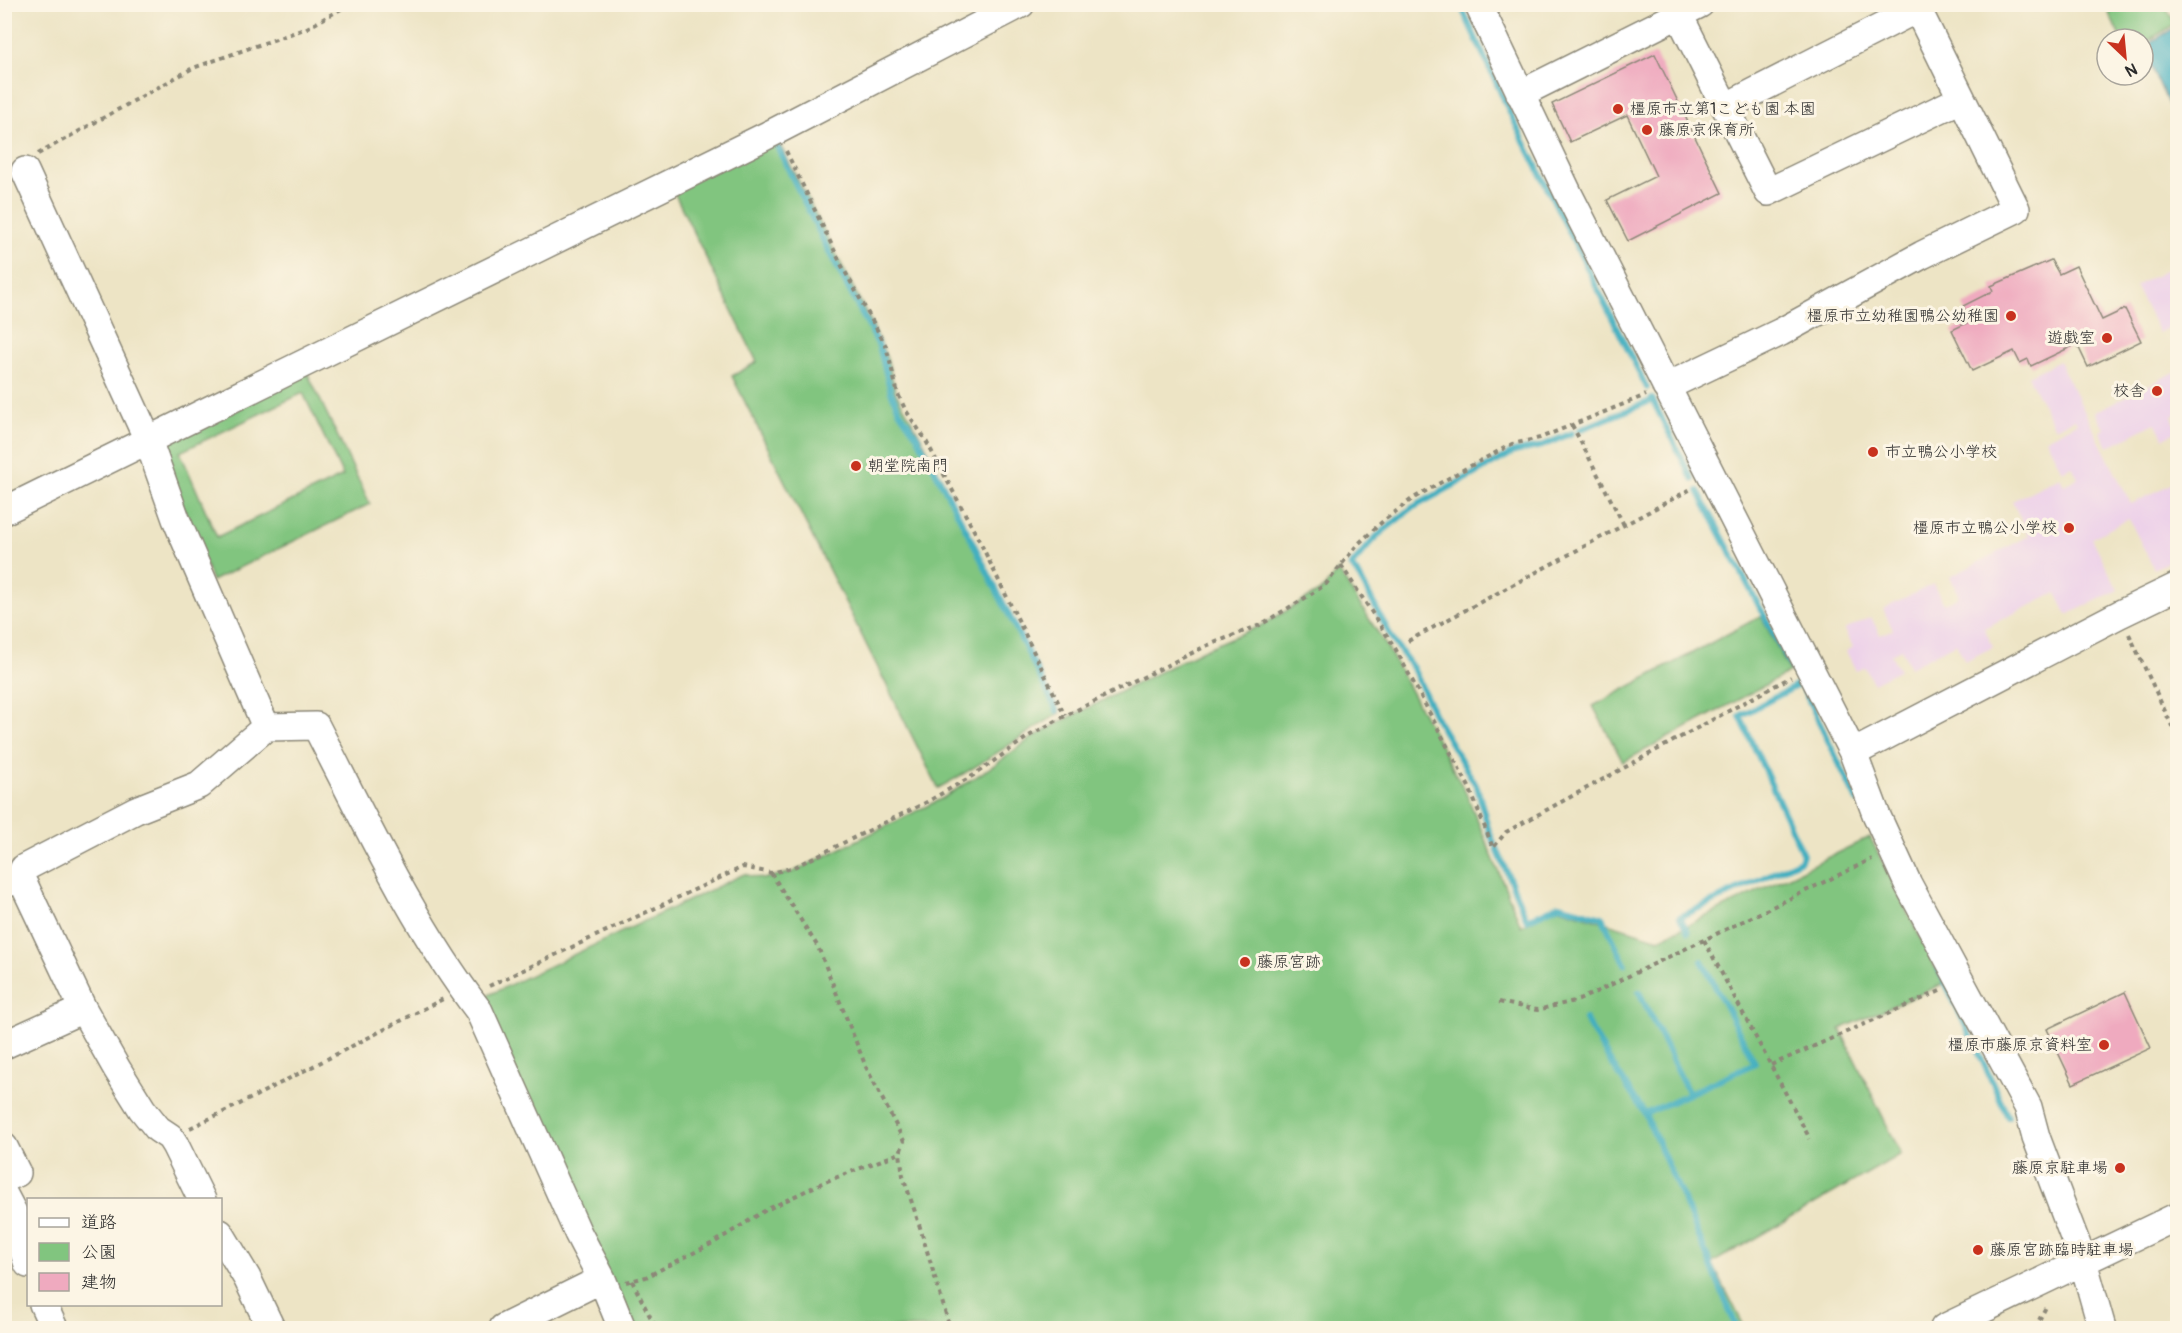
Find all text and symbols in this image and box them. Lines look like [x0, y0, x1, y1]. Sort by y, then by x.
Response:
north arrow [2095, 27, 2155, 87]
text: N [2122, 58, 2140, 81]
place label: 橿原市立第1こども園 本園 [1630, 99, 1816, 119]
marker: 橿原市立第1こども園 本園 [1611, 102, 1625, 116]
place label: 藤原京保育所 [1659, 120, 1755, 140]
marker: 藤原京保育所 [1640, 123, 1654, 137]
place label: 橿原市立幼稚園鴨公幼稚園 [1807, 306, 1999, 326]
marker: 橿原市立幼稚園鴨公幼稚園 [2004, 309, 2018, 323]
place label: 遊戯室 [2047, 328, 2095, 348]
marker: 遊戯室 [2100, 331, 2114, 345]
place label: 校舎 [2113, 381, 2145, 401]
marker: 校舎 [2150, 384, 2164, 398]
place label: 市立鴨公小学校 [1885, 442, 1997, 462]
marker: 市立鴨公小学校 [1866, 445, 1880, 459]
place label: 朝堂院南門 [868, 456, 948, 476]
marker: 朝堂院南門 [849, 459, 863, 473]
place label: 橿原市立鴨公小学校 [1913, 518, 2057, 538]
marker: 橿原市立鴨公小学校 [2062, 521, 2076, 535]
place label: 藤原宮跡 [1257, 952, 1321, 972]
marker: 藤原宮跡 [1238, 955, 1252, 969]
place label: 橿原市藤原京資料室 [1948, 1035, 2092, 1055]
marker: 橿原市藤原京資料室 [2097, 1038, 2111, 1052]
place label: 藤原京駐車場 [2012, 1158, 2108, 1178]
marker: 藤原京駐車場 [2113, 1161, 2127, 1175]
legend [27, 1198, 222, 1306]
text: 道路 [81, 1211, 117, 1234]
place label: 藤原宮跡臨時駐車場 [1990, 1240, 2134, 1260]
text: 公園 [81, 1241, 117, 1264]
marker: 藤原宮跡臨時駐車場 [1971, 1243, 1985, 1257]
text: 建物 [81, 1271, 117, 1294]

